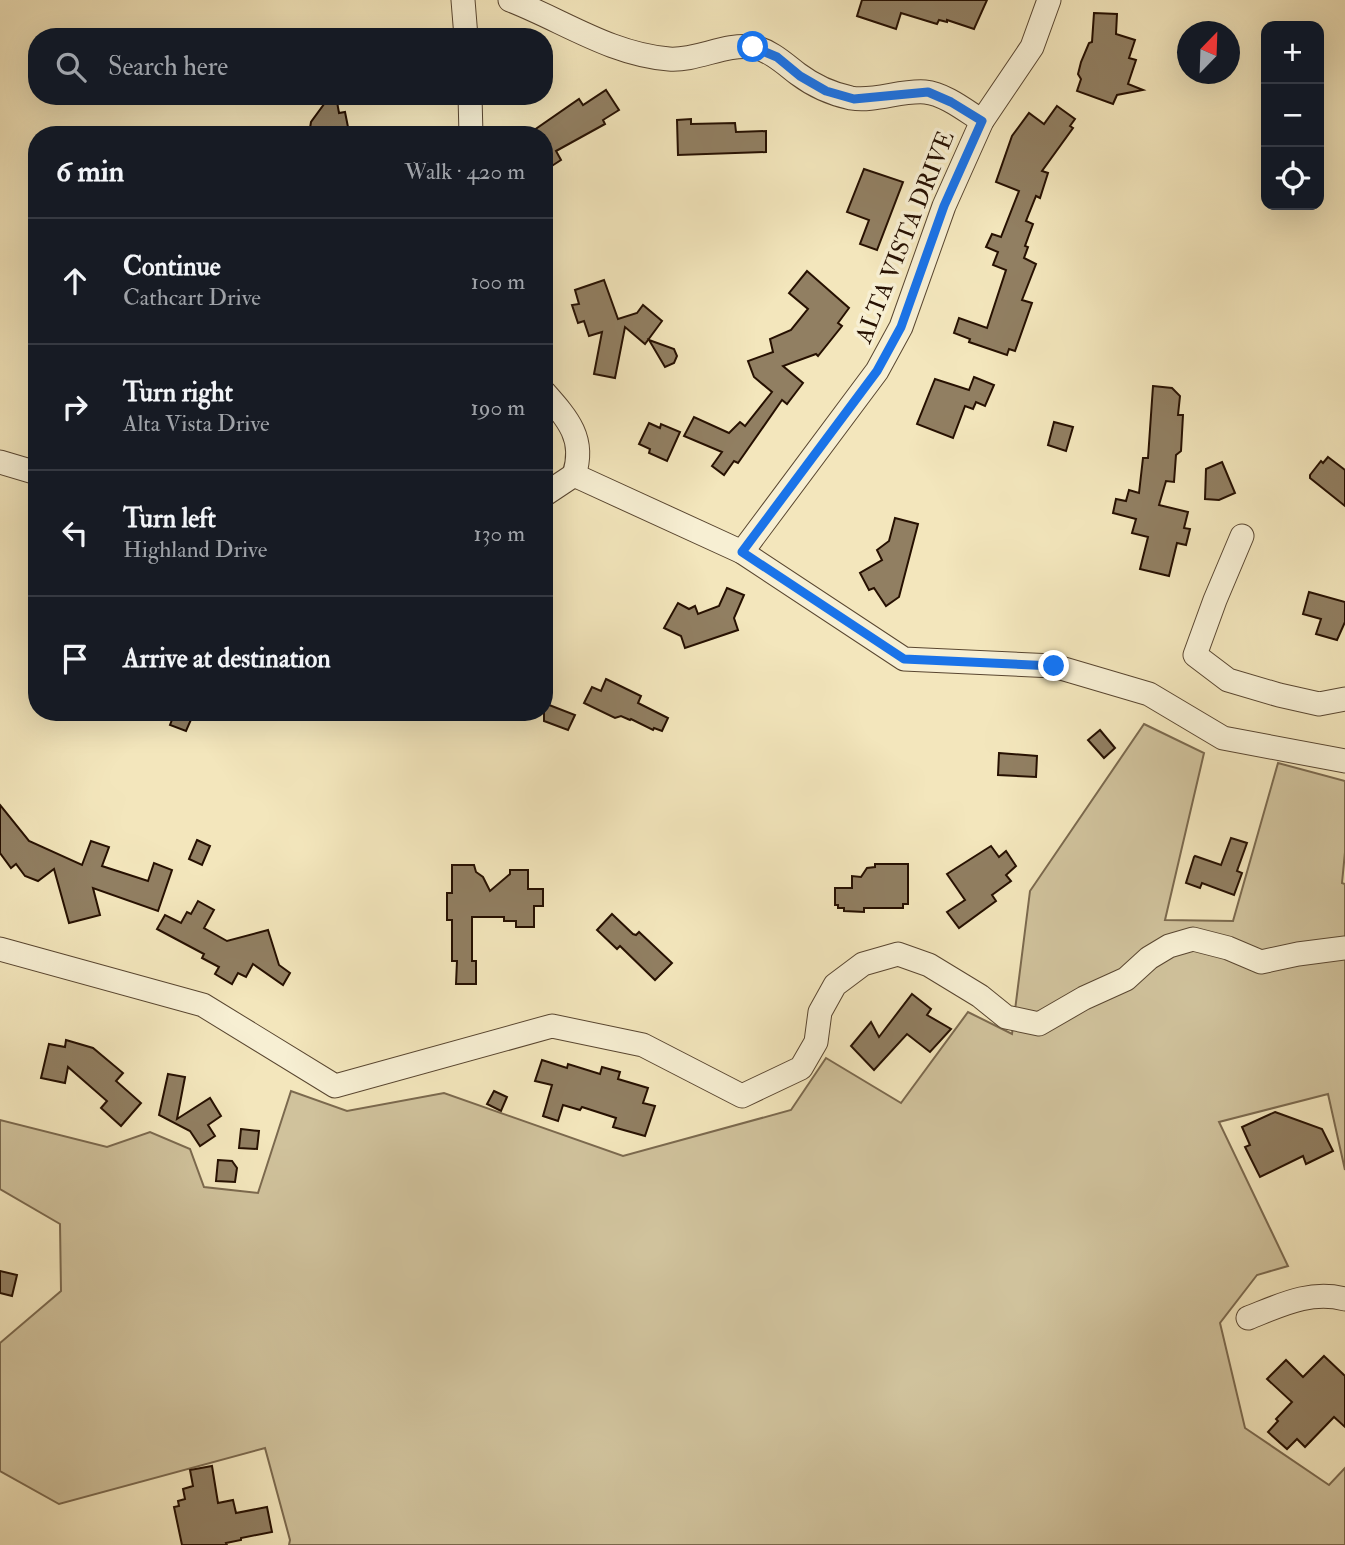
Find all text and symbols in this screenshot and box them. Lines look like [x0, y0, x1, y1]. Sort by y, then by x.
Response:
north arrow [1177, 21, 1240, 84]
map controls [1261, 21, 1324, 210]
button: + [1261, 21, 1324, 84]
search box [28, 28, 553, 105]
route start [737, 31, 768, 62]
icon: search [52, 48, 90, 86]
text: Search here [108, 51, 228, 83]
button: − [1261, 84, 1324, 147]
street label: ALTA VISTA DRIVE [848, 126, 962, 349]
button: locate [1261, 147, 1324, 210]
text: 6 min [56, 153, 124, 190]
text: Walk · 420 m [405, 157, 525, 186]
text: Continue [123, 251, 221, 283]
icon: ahead [56, 262, 94, 300]
text: 100 m [471, 267, 525, 296]
text: Cathcart Drive [123, 283, 261, 312]
text: Turn right [123, 377, 233, 409]
icon: right [56, 388, 94, 426]
text: 190 m [471, 393, 525, 422]
text: Alta Vista Drive [123, 409, 270, 438]
text: Turn left [123, 503, 216, 535]
icon: left [56, 514, 94, 552]
text: 130 m [473, 519, 525, 548]
text: Highland Drive [123, 535, 267, 564]
icon: arrive [56, 640, 94, 678]
text: Arrive at destination [123, 643, 331, 675]
route end [1038, 650, 1069, 681]

